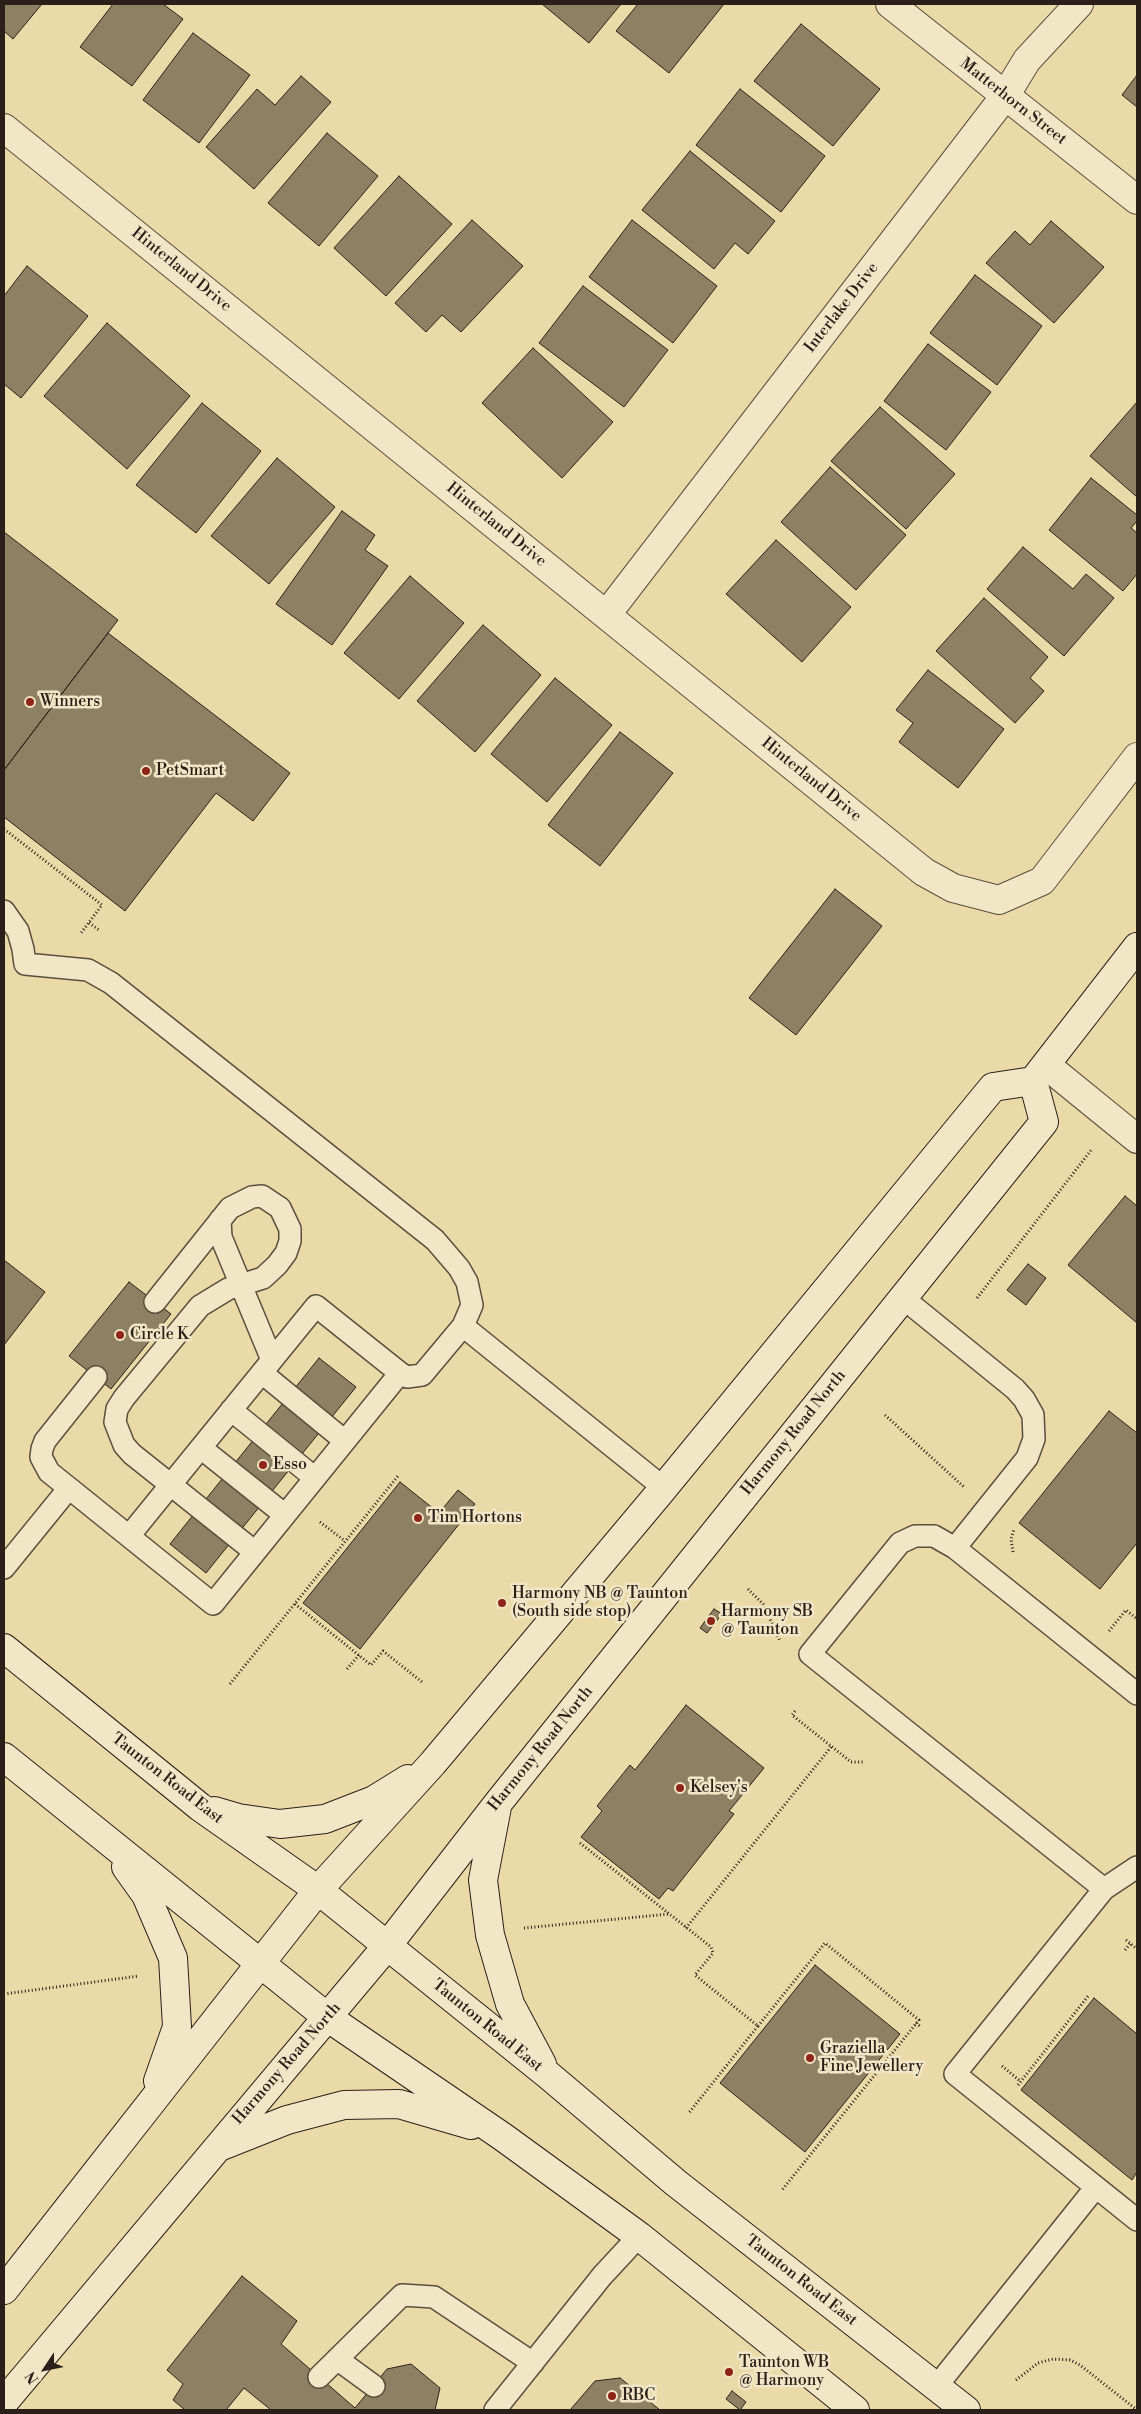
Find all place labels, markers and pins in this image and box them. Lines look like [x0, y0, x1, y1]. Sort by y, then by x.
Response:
place label: Winners [40, 692, 100, 712]
marker: Winners [24, 696, 36, 708]
place label: PetSmart [156, 761, 224, 781]
marker: PetSmart [140, 765, 152, 777]
place label: Circle K [130, 1325, 189, 1345]
marker: Circle K [114, 1329, 126, 1341]
place label: Esso [273, 1455, 307, 1475]
marker: Esso [257, 1459, 269, 1471]
place label: Tim Hortons [428, 1508, 522, 1528]
marker: Tim Hortons [412, 1512, 424, 1524]
place label: Harmony NB @ Taunton (South side stop) [512, 1584, 688, 1622]
marker: Harmony NB @ Taunton (South side stop) [496, 1597, 508, 1609]
place label: Harmony SB @ Taunton [721, 1602, 813, 1640]
marker: Harmony SB @ Taunton [705, 1615, 717, 1627]
place label: Kelsey's [690, 1778, 748, 1798]
marker: Kelsey's [674, 1782, 686, 1794]
place label: Graziella Fine Jewellery [820, 2039, 923, 2077]
marker: Graziella Fine Jewellery [804, 2052, 816, 2064]
place label: Taunton WB @ Harmony [739, 2353, 829, 2391]
marker: Taunton WB @ Harmony [723, 2366, 735, 2378]
place label: RBC [622, 2386, 655, 2406]
marker: RBC [606, 2390, 618, 2402]

